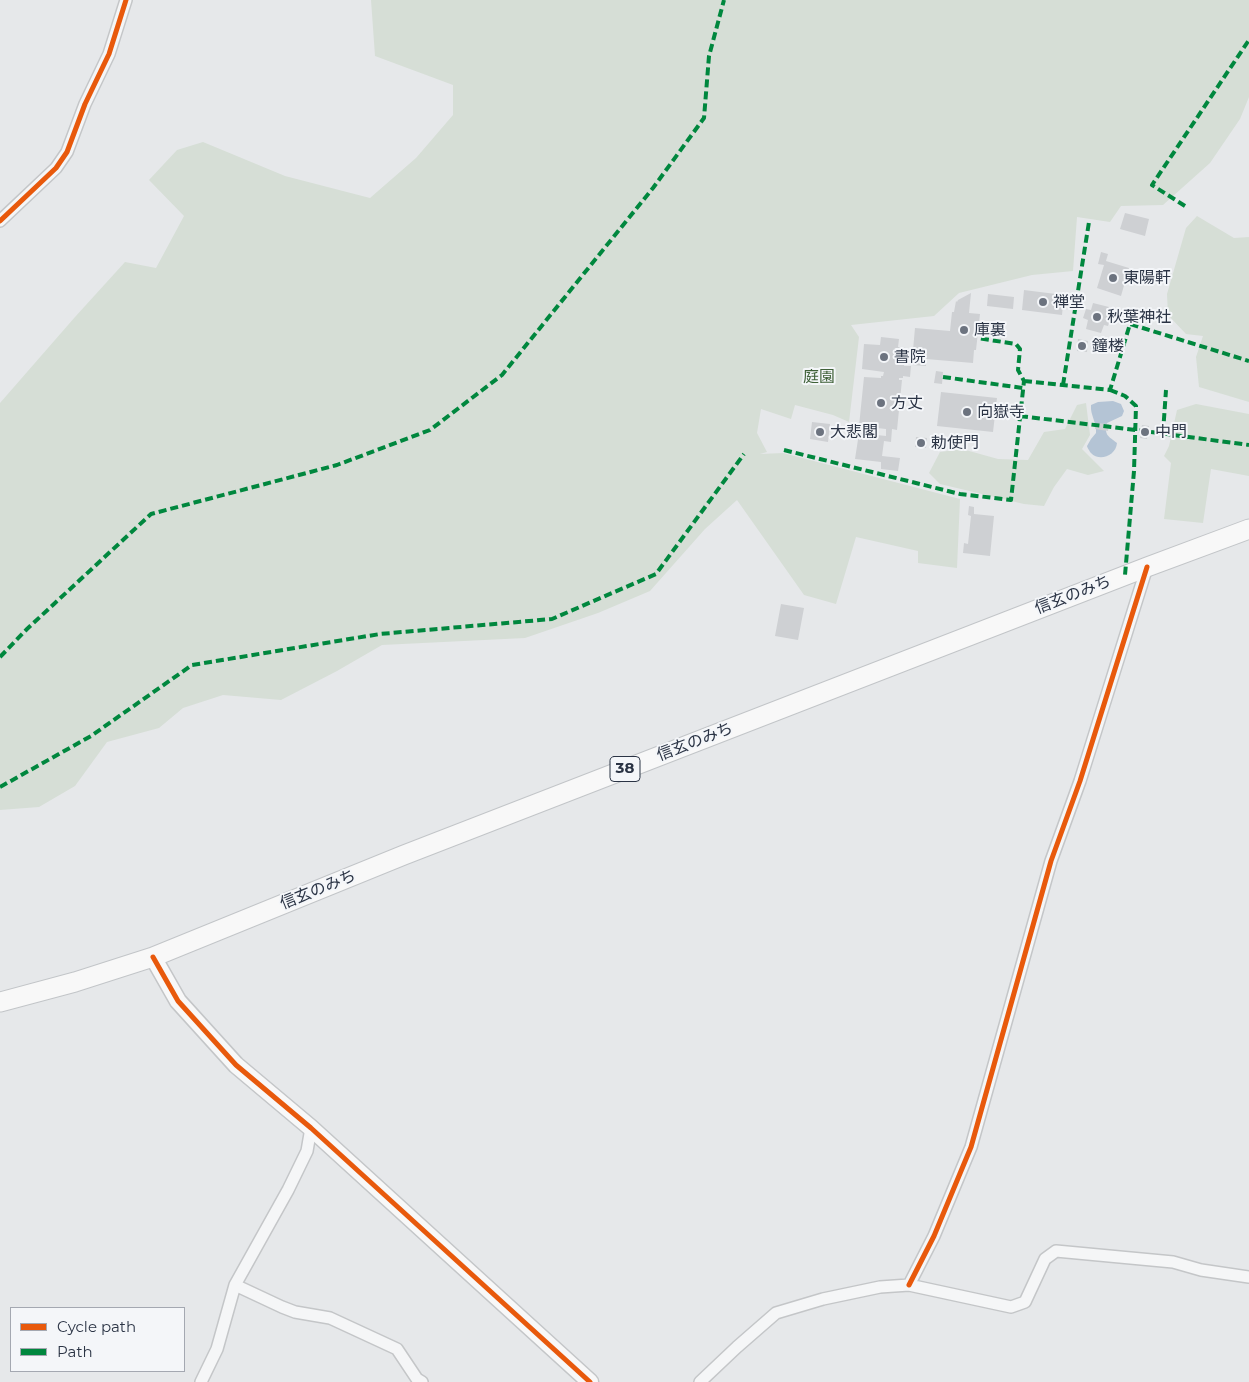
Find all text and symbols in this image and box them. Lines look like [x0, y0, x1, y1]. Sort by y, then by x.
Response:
place label: 東陽軒 [1123, 268, 1171, 288]
marker: 東陽軒 [1107, 272, 1119, 284]
place label: 禅堂 [1053, 292, 1085, 312]
marker: 禅堂 [1037, 296, 1049, 308]
place label: 秋葉神社 [1107, 307, 1171, 327]
marker: 秋葉神社 [1091, 311, 1103, 323]
place label: 庫裏 [974, 320, 1006, 340]
marker: 庫裏 [958, 324, 970, 336]
place label: 鐘楼 [1092, 336, 1124, 356]
marker: 鐘楼 [1076, 340, 1088, 352]
place label: 書院 [894, 347, 926, 367]
marker: 書院 [878, 351, 890, 363]
park label: 庭園 [803, 367, 835, 387]
place label: 方丈 [891, 393, 923, 413]
marker: 方丈 [875, 397, 887, 409]
place label: 向嶽寺 [977, 402, 1025, 422]
marker: 向嶽寺 [961, 406, 973, 418]
place label: 大悲閣 [830, 422, 878, 442]
place label: 中門 [1155, 422, 1187, 442]
marker: 大悲閣 [814, 426, 826, 438]
marker: 中門 [1139, 426, 1151, 438]
place label: 勅使門 [931, 433, 979, 453]
marker: 勅使門 [915, 437, 927, 449]
street label: 信玄のみち [1032, 572, 1114, 618]
street label: 信玄のみち [654, 719, 736, 765]
road number: 38 [610, 756, 640, 782]
street label: 信玄のみち [277, 866, 359, 914]
legend [10, 1307, 185, 1372]
text: Cycle path [57, 1317, 136, 1336]
text: Path [57, 1342, 93, 1361]

